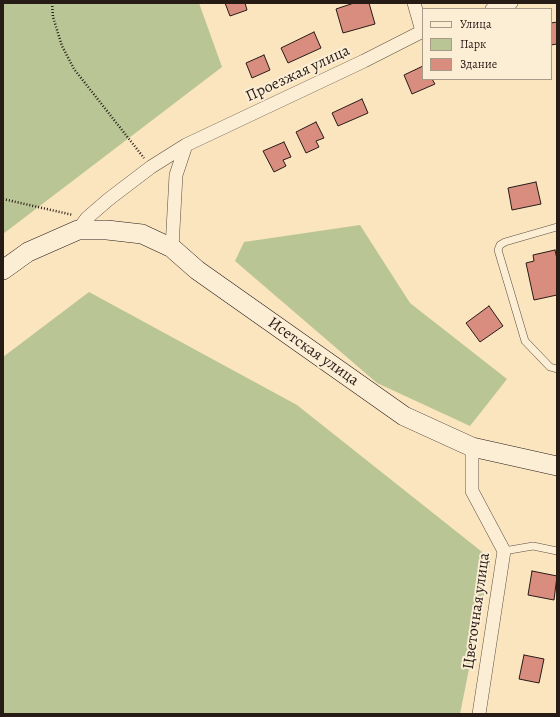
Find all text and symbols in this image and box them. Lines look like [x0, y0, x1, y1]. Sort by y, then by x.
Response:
legend [422, 8, 552, 80]
text: Улица [460, 16, 491, 32]
text: Парк [460, 36, 486, 52]
street label: Проезжая улица [243, 41, 353, 107]
text: Здание [460, 56, 497, 72]
street label: Исетская улица [264, 313, 362, 391]
street label: Цветочная улица [459, 551, 495, 671]

